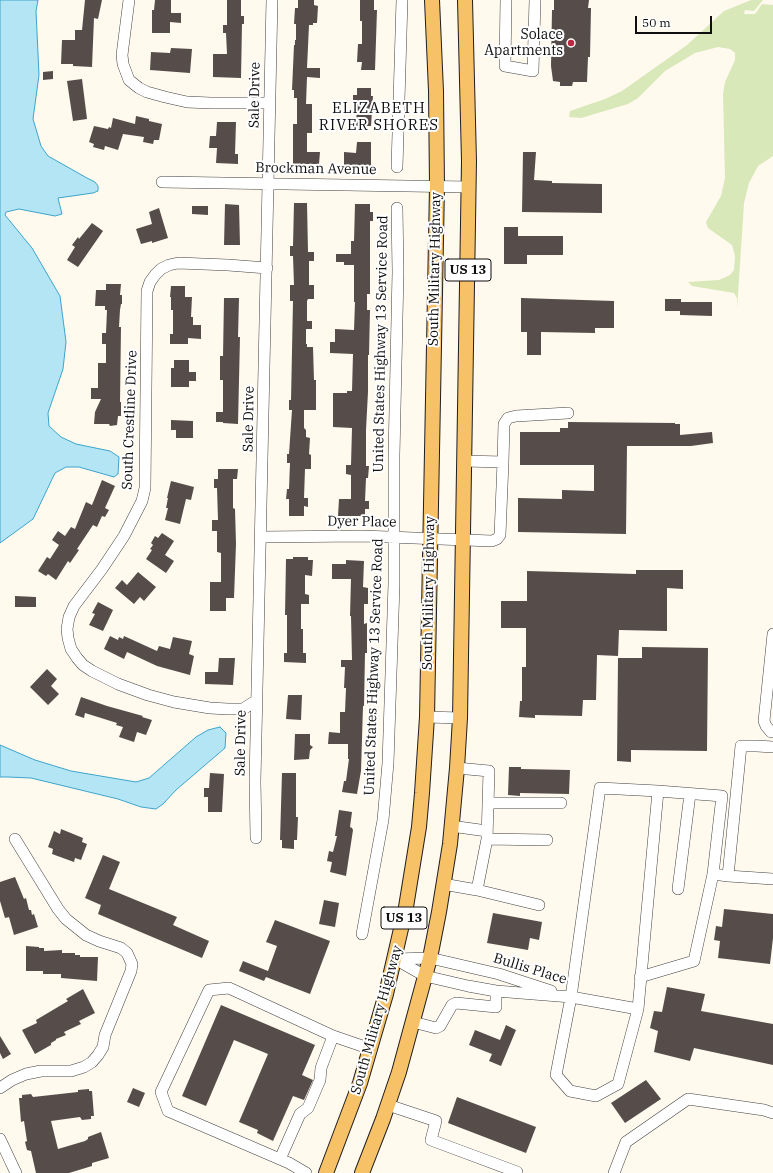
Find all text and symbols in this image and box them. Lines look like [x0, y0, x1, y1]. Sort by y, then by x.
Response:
scale bar [637, 8, 714, 34]
text: 50 m [642, 15, 671, 30]
place label: Solace Apartments [484, 27, 563, 60]
marker: Solace Apartments [566, 38, 576, 48]
street label: Sale Drive [246, 62, 264, 128]
district label: ELIZABETH RIVER SHORES [319, 100, 439, 135]
street label: Brockman Avenue [255, 160, 377, 178]
street label: South Military Highway [425, 192, 445, 346]
street label: United States Highway 13 Service Road [370, 215, 392, 473]
road number: US 13 [445, 259, 491, 281]
street label: South Crestline Drive [119, 350, 141, 490]
street label: Sale Drive [240, 386, 258, 452]
street label: Dyer Place [327, 513, 397, 531]
street label: South Military Highway [419, 516, 439, 670]
street label: United States Highway 13 Service Road [361, 538, 387, 796]
street label: Sale Drive [232, 710, 250, 776]
road number: US 13 [381, 907, 427, 929]
street label: South Military Highway [348, 944, 406, 1096]
street label: Bullis Place [491, 950, 569, 988]

